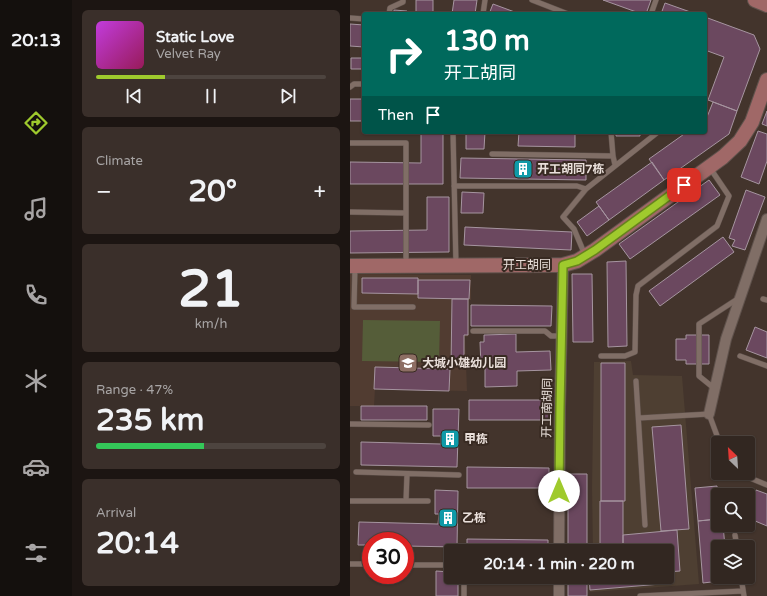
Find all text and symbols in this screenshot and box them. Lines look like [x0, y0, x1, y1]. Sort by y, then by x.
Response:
text: 130 m [444, 24, 530, 58]
text: Static Love [156, 28, 234, 46]
icon: right [378, 28, 430, 80]
text: 20:13 [11, 29, 61, 51]
text: Velvet Ray [156, 46, 221, 62]
text: 开工胡同 [444, 62, 516, 84]
icon: previous [123, 85, 145, 107]
icon: pause [200, 85, 222, 107]
icon: next [277, 85, 299, 107]
icon: arrive [422, 104, 444, 126]
text: Then [378, 106, 414, 124]
icon: directions [22, 109, 50, 137]
text: Climate [96, 153, 143, 169]
building icon: 开工胡同7栋 [512, 158, 534, 180]
place label: 开工胡同7栋 [537, 162, 605, 176]
pin [667, 168, 701, 202]
text: 20° [188, 173, 237, 210]
icon: arrive [673, 174, 695, 196]
text: − [96, 179, 112, 205]
text: + [314, 179, 326, 205]
icon: music [22, 195, 50, 223]
text: 21 [178, 258, 244, 321]
street label: 开工胡同 [503, 258, 551, 272]
icon: phone [22, 281, 50, 309]
text: km/h [195, 316, 227, 332]
school or university icon: 大城小雄幼儿园 [397, 352, 419, 374]
place label: 大城小雄幼儿园 [422, 356, 506, 370]
icon: climate [22, 367, 50, 395]
street label: 开工南胡同 [539, 378, 555, 438]
text: Range · 47% [96, 382, 173, 398]
text: 235 km [96, 402, 204, 439]
building icon: 甲栋 [439, 428, 461, 450]
place label: 甲栋 [464, 432, 488, 446]
north arrow [711, 436, 755, 480]
map controls [711, 436, 755, 584]
icon: car [22, 453, 50, 481]
position arrow [538, 470, 580, 512]
button: search [711, 488, 755, 532]
text: Arrival [96, 505, 136, 521]
building icon: 乙栋 [437, 507, 459, 529]
place label: 乙栋 [462, 511, 486, 525]
text: 20:14 [96, 525, 179, 562]
speed limit sign: 30 [362, 532, 414, 584]
icon: filters [22, 539, 50, 567]
button: layers [711, 540, 755, 584]
text: 20:14 · 1 min · 220 m [484, 555, 634, 573]

